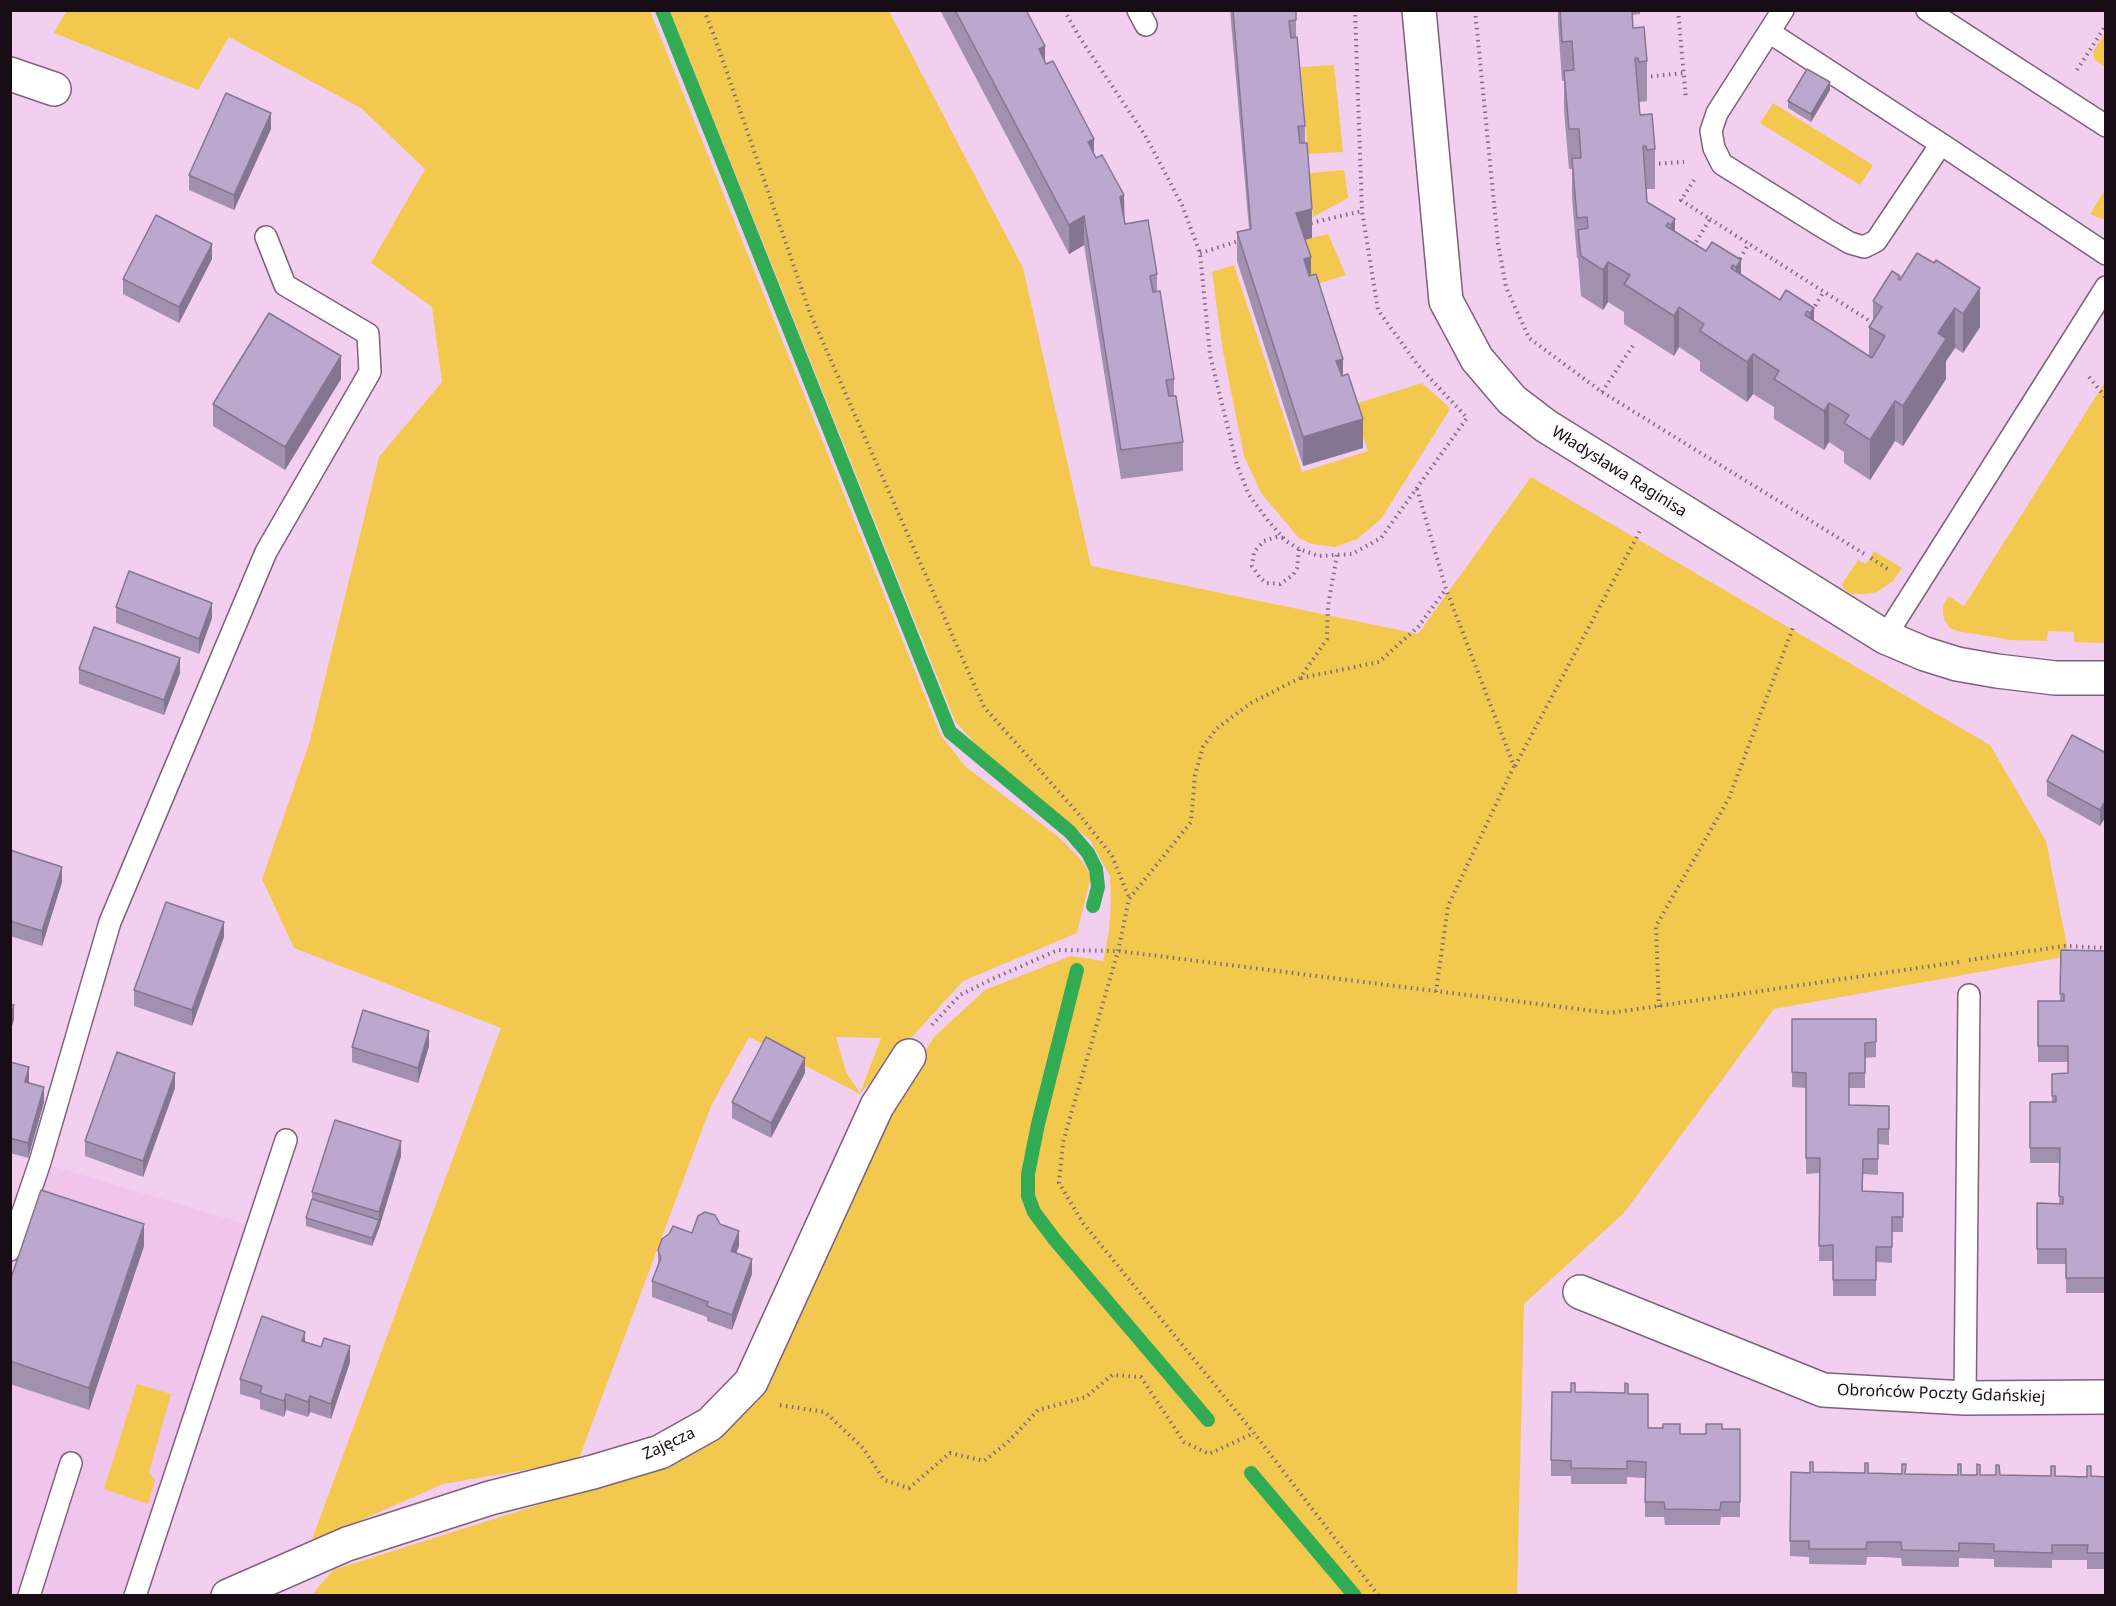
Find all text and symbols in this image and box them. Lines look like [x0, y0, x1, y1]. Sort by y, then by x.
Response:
street label: Władysława Raginisa [1548, 423, 1690, 521]
street label: Obrońców Poczty Gdańskiej [1836, 1381, 2046, 1407]
street label: Zajęcza [640, 1424, 698, 1464]

